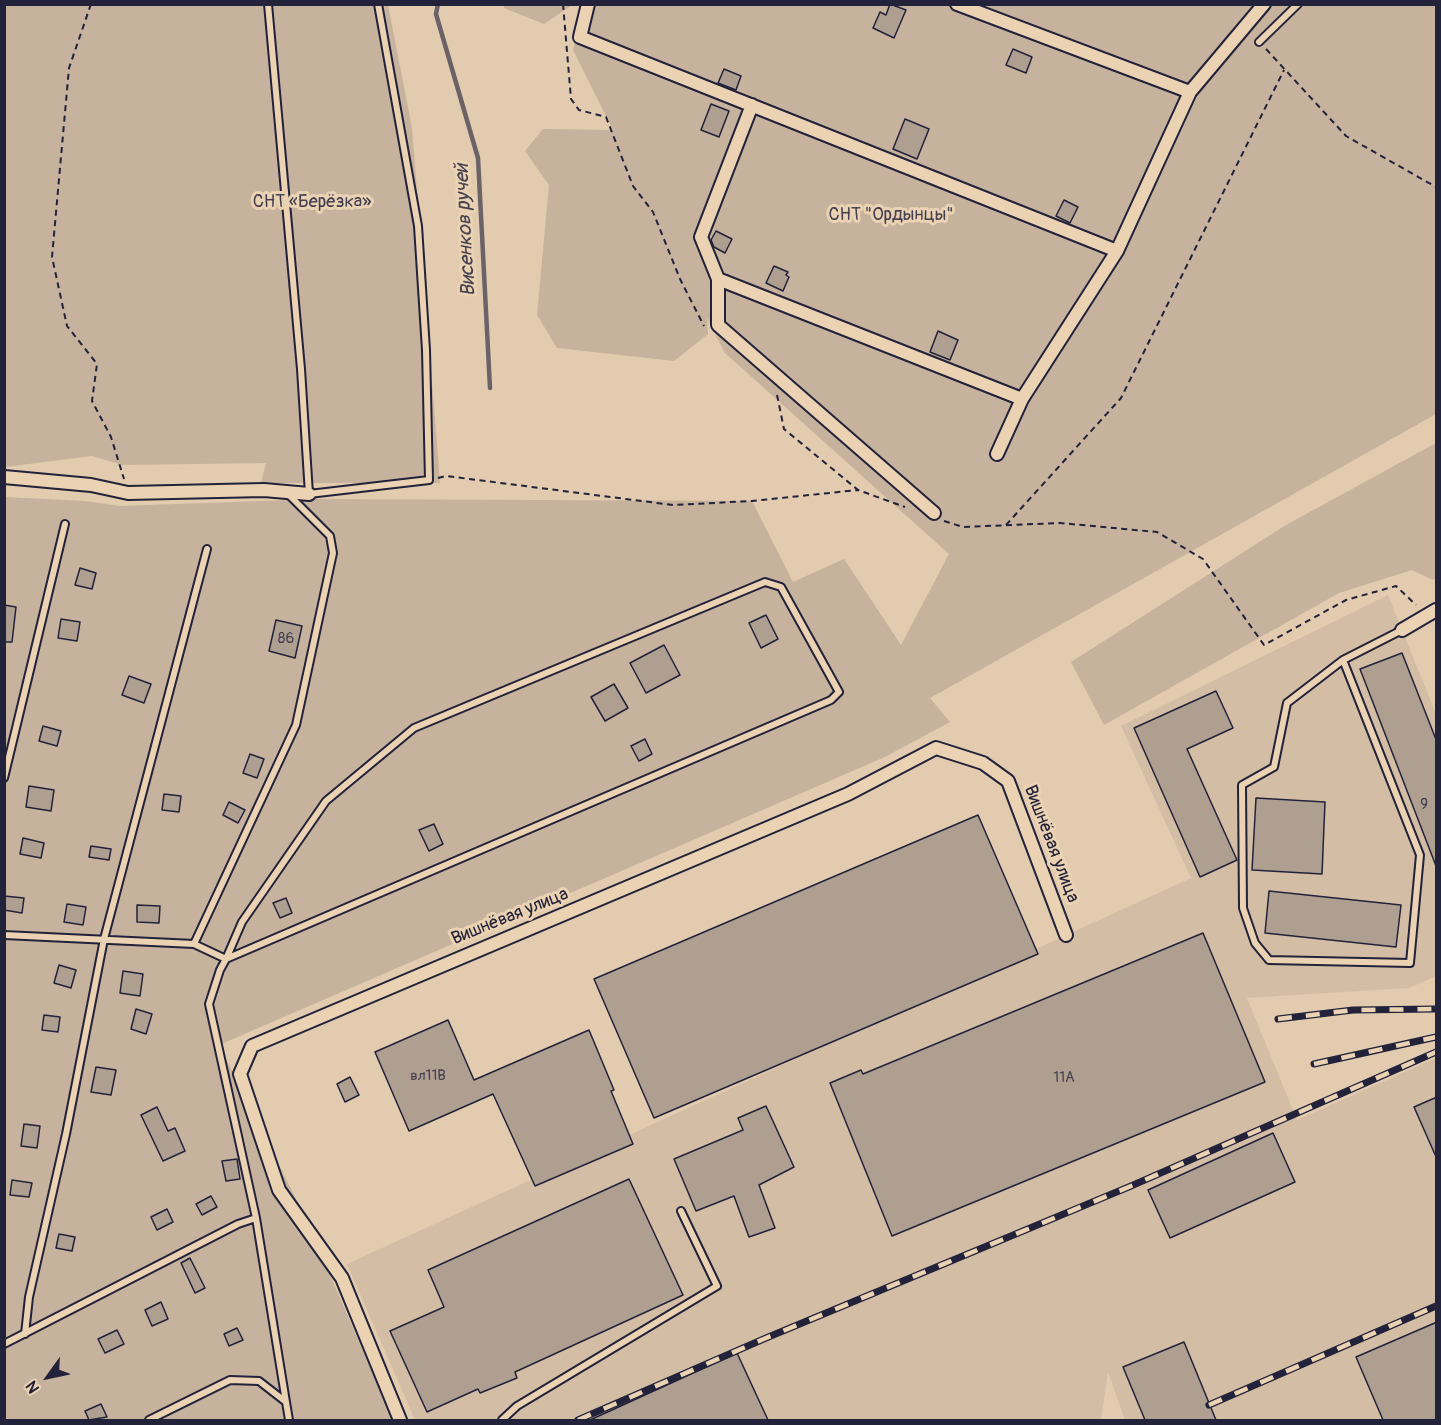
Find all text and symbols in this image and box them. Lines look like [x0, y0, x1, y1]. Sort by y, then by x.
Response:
water label: Висенков ручей [451, 163, 481, 297]
park label: СНТ «Берёзка» [253, 191, 371, 213]
park label: СНТ "Ордынцы" [828, 204, 954, 226]
house number: 86 [278, 630, 294, 648]
street label: Вишнёвая улица [1019, 782, 1083, 906]
house number: 9 [1420, 796, 1428, 814]
street label: Вишнёвая улица [448, 884, 572, 950]
house number: вл11В [410, 1067, 446, 1085]
house number: 11А [1053, 1069, 1075, 1087]
north arrow [18, 1347, 78, 1407]
text: N [22, 1377, 44, 1397]

